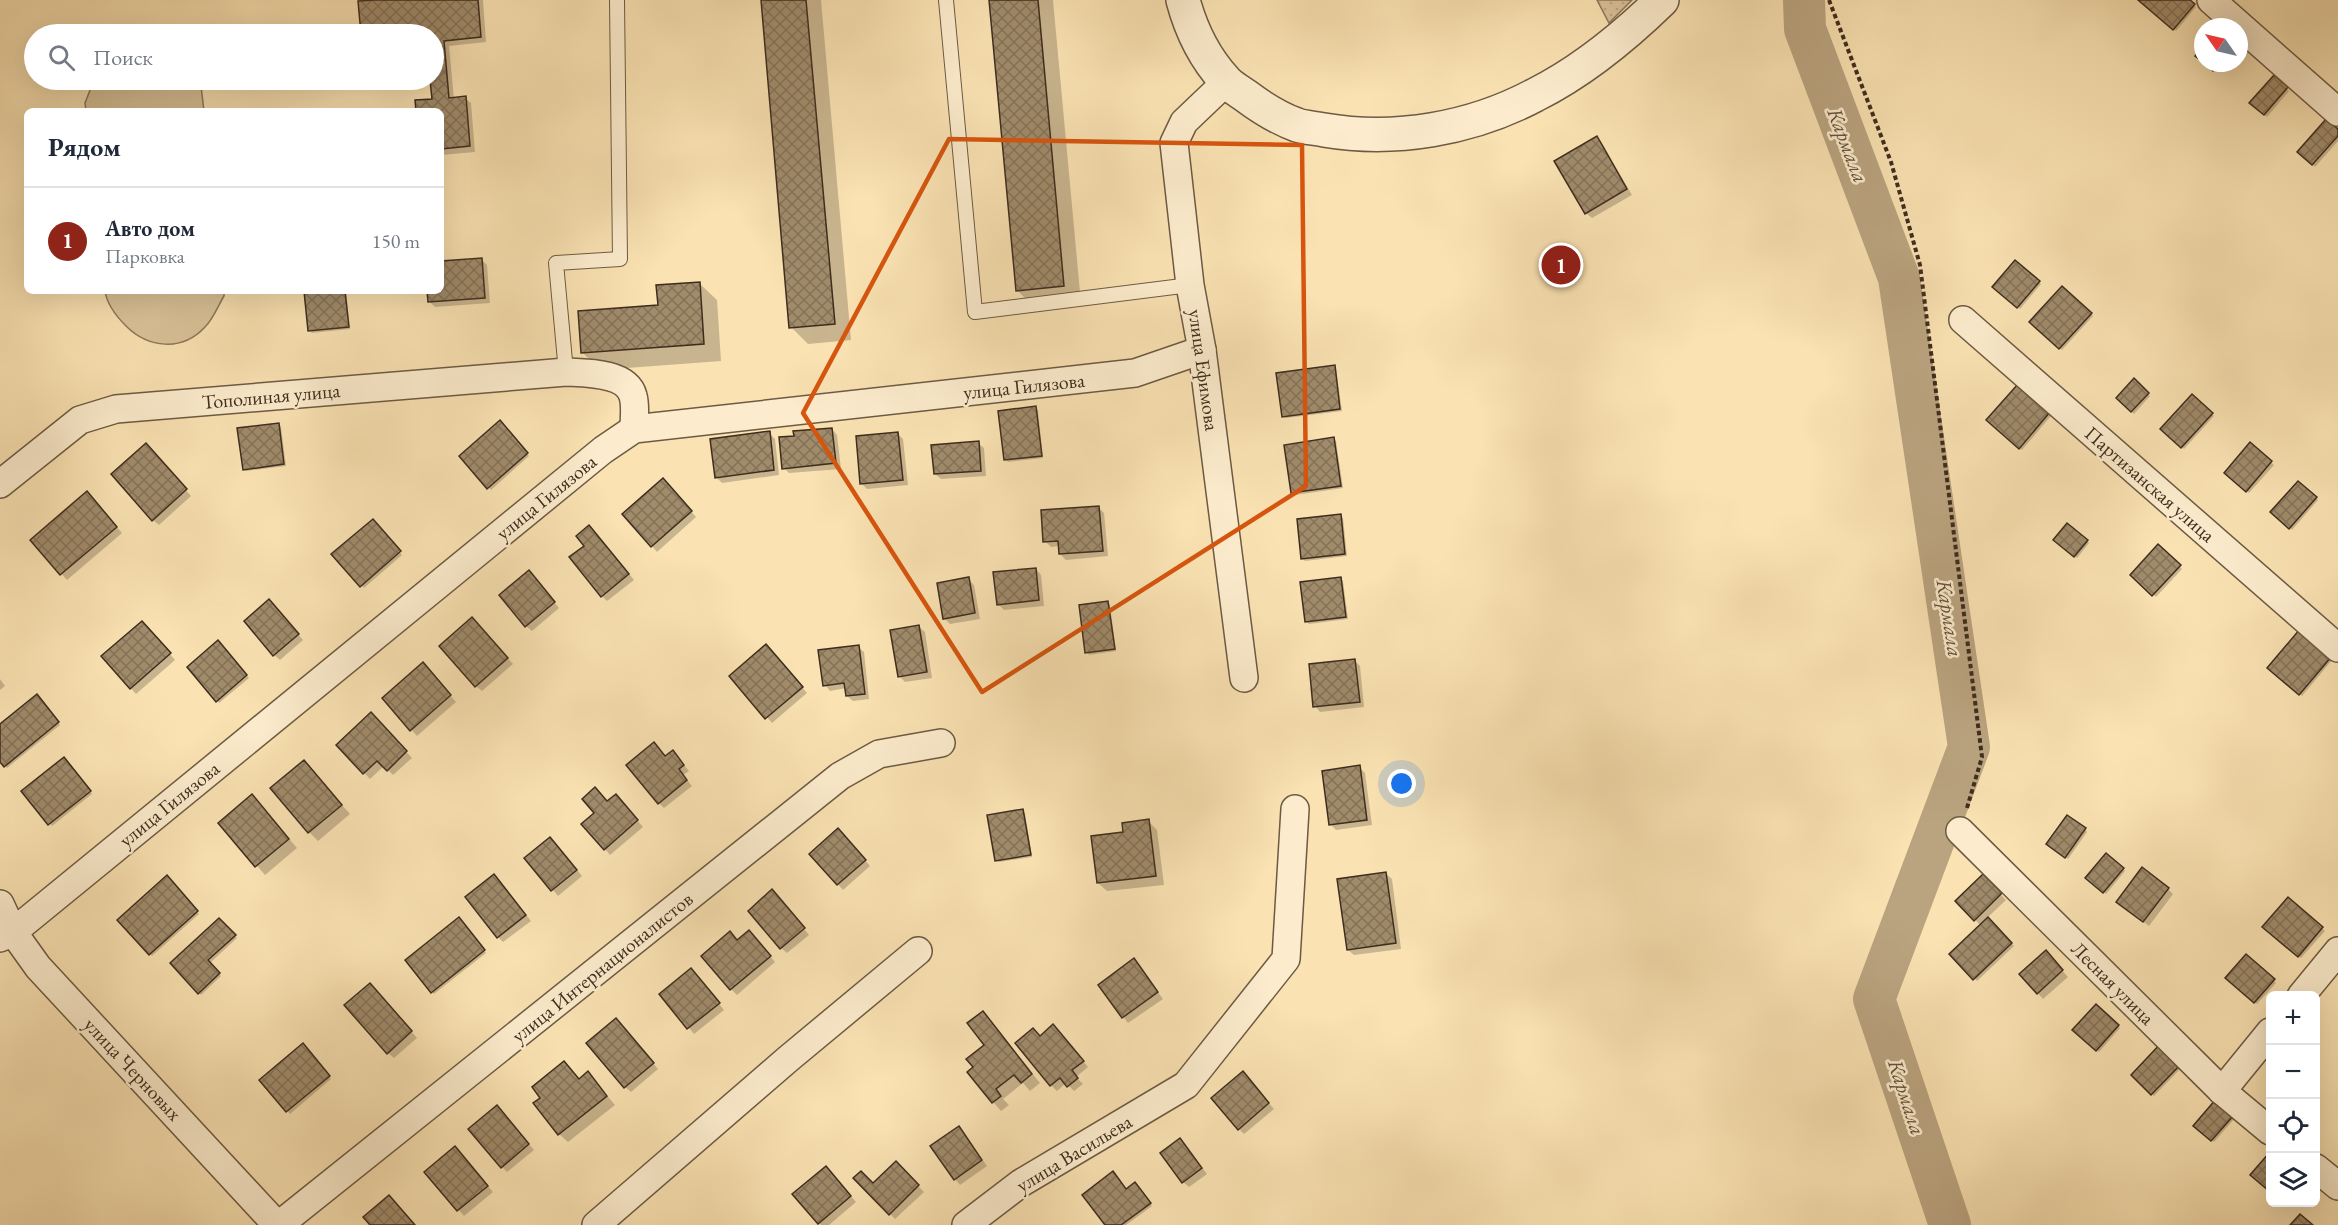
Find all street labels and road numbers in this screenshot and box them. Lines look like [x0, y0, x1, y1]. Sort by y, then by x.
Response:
street label: улица Ефимова [1183, 307, 1225, 433]
street label: улица Гилязова [962, 367, 1086, 405]
street label: Тополиная улица [201, 377, 341, 415]
street label: Партизанская улица [2079, 420, 2221, 548]
street label: улица Гилязова [490, 448, 602, 546]
street label: улица Гилязова [113, 755, 225, 853]
street label: улица Интернационалистов [506, 886, 698, 1048]
street label: Лесная улица [2066, 936, 2160, 1030]
street label: улица Черновых [78, 1012, 188, 1126]
street label: улица Васильева [1011, 1108, 1137, 1198]

